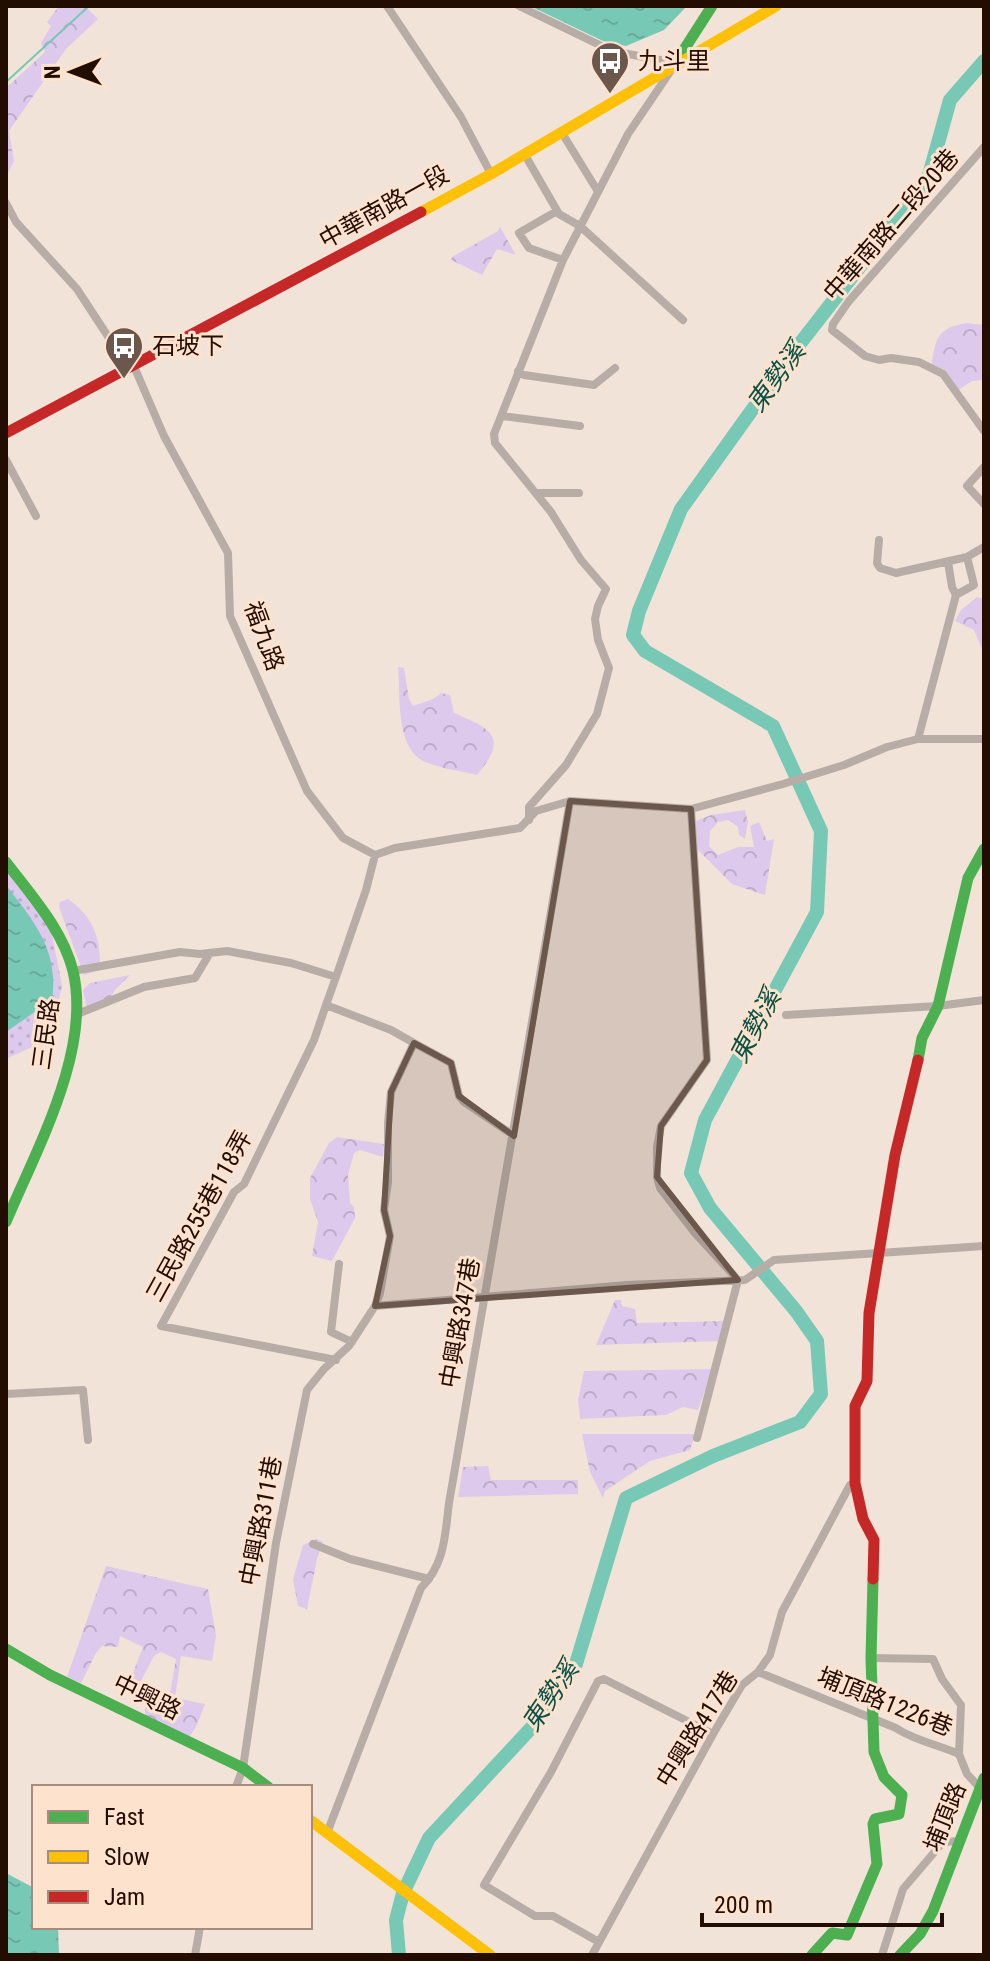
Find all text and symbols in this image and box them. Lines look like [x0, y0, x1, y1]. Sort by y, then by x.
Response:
north arrow [32, 32, 112, 112]
bus stop icon: 九斗里 [589, 40, 631, 95]
place label: 九斗里 [638, 47, 710, 75]
text: N [40, 65, 65, 79]
street label: 中華南路二段20巷 [818, 143, 964, 307]
street label: 中華南路一段 [314, 160, 454, 254]
bus stop icon: 石坡下 [103, 325, 145, 380]
place label: 石坡下 [152, 332, 224, 360]
water label: 東勢溪 [741, 333, 813, 417]
street label: 福九路 [239, 597, 289, 675]
water label: 東勢溪 [723, 981, 788, 1067]
street label: 三民路 [27, 996, 65, 1072]
street label: 三民路255巷118弄 [140, 1126, 258, 1306]
street label: 中興路347巷 [435, 1256, 485, 1390]
street label: 中興路311巷 [235, 1454, 287, 1588]
water label: 東勢溪 [516, 1652, 586, 1737]
street label: 埔頂路1226巷 [813, 1662, 957, 1742]
street label: 中興路417巷 [650, 1666, 744, 1792]
street label: 中興路 [109, 1669, 185, 1725]
street label: 埔頂路 [919, 1778, 971, 1856]
legend [32, 1785, 312, 1929]
text: Fast [104, 1803, 145, 1831]
text: Slow [104, 1843, 150, 1871]
scale bar [702, 1877, 942, 1927]
text: Jam [104, 1883, 145, 1911]
text: 200 m [714, 1891, 773, 1919]

